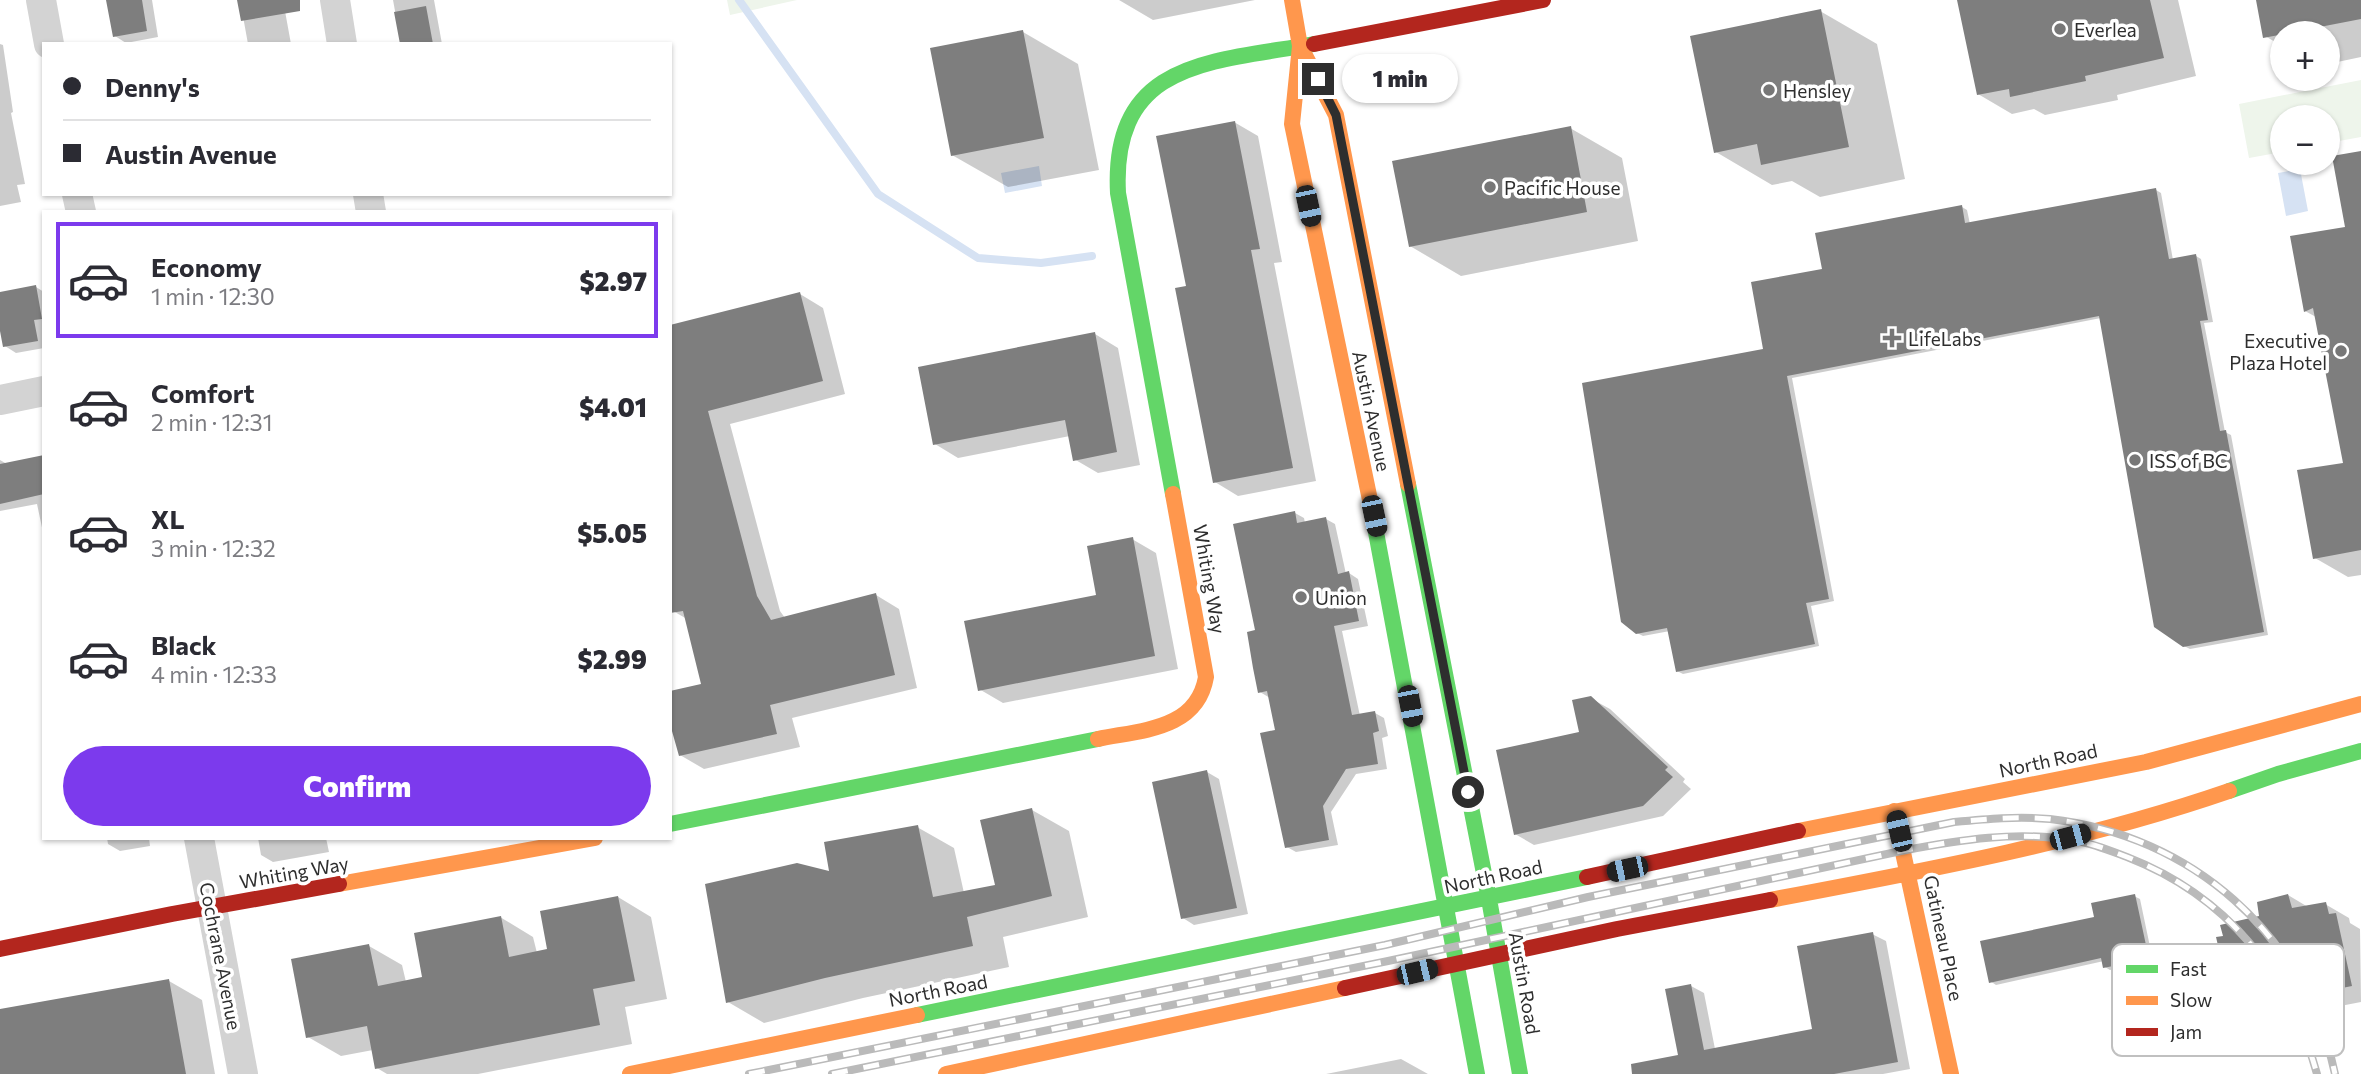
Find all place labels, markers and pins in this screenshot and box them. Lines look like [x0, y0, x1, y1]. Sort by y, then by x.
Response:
place label: Everlea [2074, 18, 2137, 41]
marker: Everlea [2052, 21, 2068, 37]
place label: Hensley [1783, 79, 1851, 102]
marker: Hensley [1761, 82, 1777, 98]
place label: Pacific House [1504, 176, 1620, 199]
marker: Pacific House [1482, 179, 1498, 195]
place label: LifeLabs [1908, 327, 1981, 350]
marker: LifeLabs [1882, 328, 1902, 348]
place label: Executive Plaza Hotel [2229, 329, 2327, 374]
marker: Executive Plaza Hotel [2333, 343, 2349, 359]
place label: ISS of BC [2149, 449, 2228, 472]
marker: ISS of BC [2127, 452, 2143, 468]
place label: Union [1315, 586, 1367, 609]
marker: Union [1293, 589, 1309, 605]

